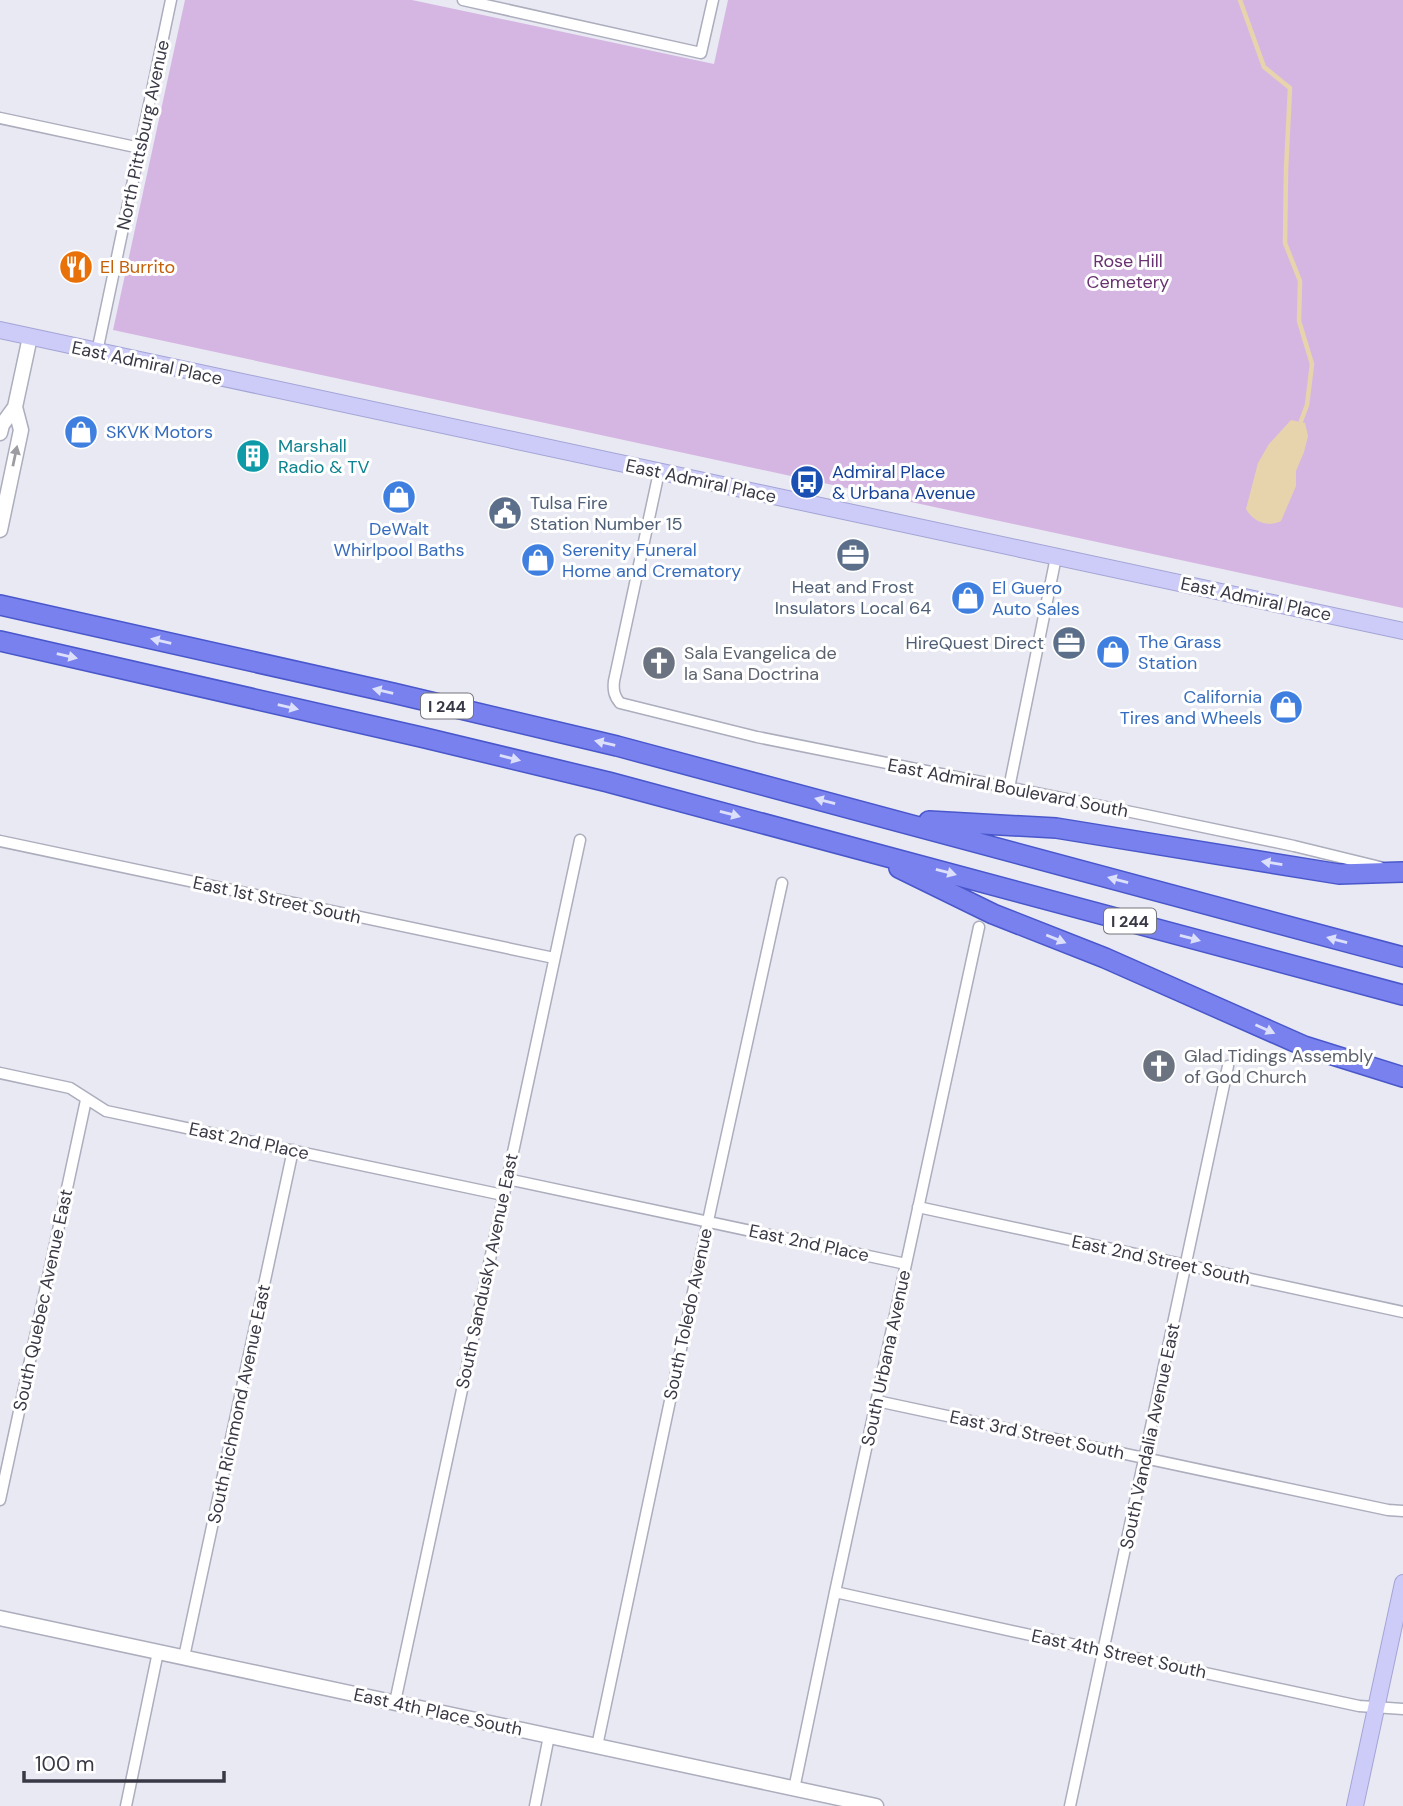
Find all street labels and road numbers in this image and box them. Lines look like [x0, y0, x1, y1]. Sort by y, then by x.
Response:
street label: North Pittsburg Avenue [111, 38, 175, 232]
street label: East Admiral Place [69, 335, 225, 391]
street label: East Admiral Place [623, 453, 779, 509]
street label: East Admiral Place [1178, 571, 1334, 627]
road number: I 244 [421, 694, 473, 719]
street label: East Admiral Boulevard South [886, 753, 1130, 823]
street label: East 1st Street South [191, 870, 363, 930]
road number: I 244 [1104, 909, 1156, 934]
street label: East 2nd Place [187, 1117, 311, 1165]
street label: South Sandusky Avenue East [450, 1151, 524, 1391]
street label: South Quebec Avenue East [8, 1187, 78, 1413]
street label: East 2nd Place [747, 1219, 871, 1267]
street label: South Toledo Avenue [658, 1226, 718, 1402]
street label: East 2nd Street South [1070, 1229, 1252, 1291]
street label: South Urbana Avenue [856, 1268, 916, 1448]
street label: South Richmond Avenue East [202, 1282, 276, 1526]
street label: South Vandalia Avenue East [1114, 1321, 1186, 1551]
street label: East 3rd Street South [947, 1405, 1127, 1465]
street label: East 4th Street South [1029, 1624, 1209, 1684]
street label: East 4th Place South [351, 1682, 525, 1742]

